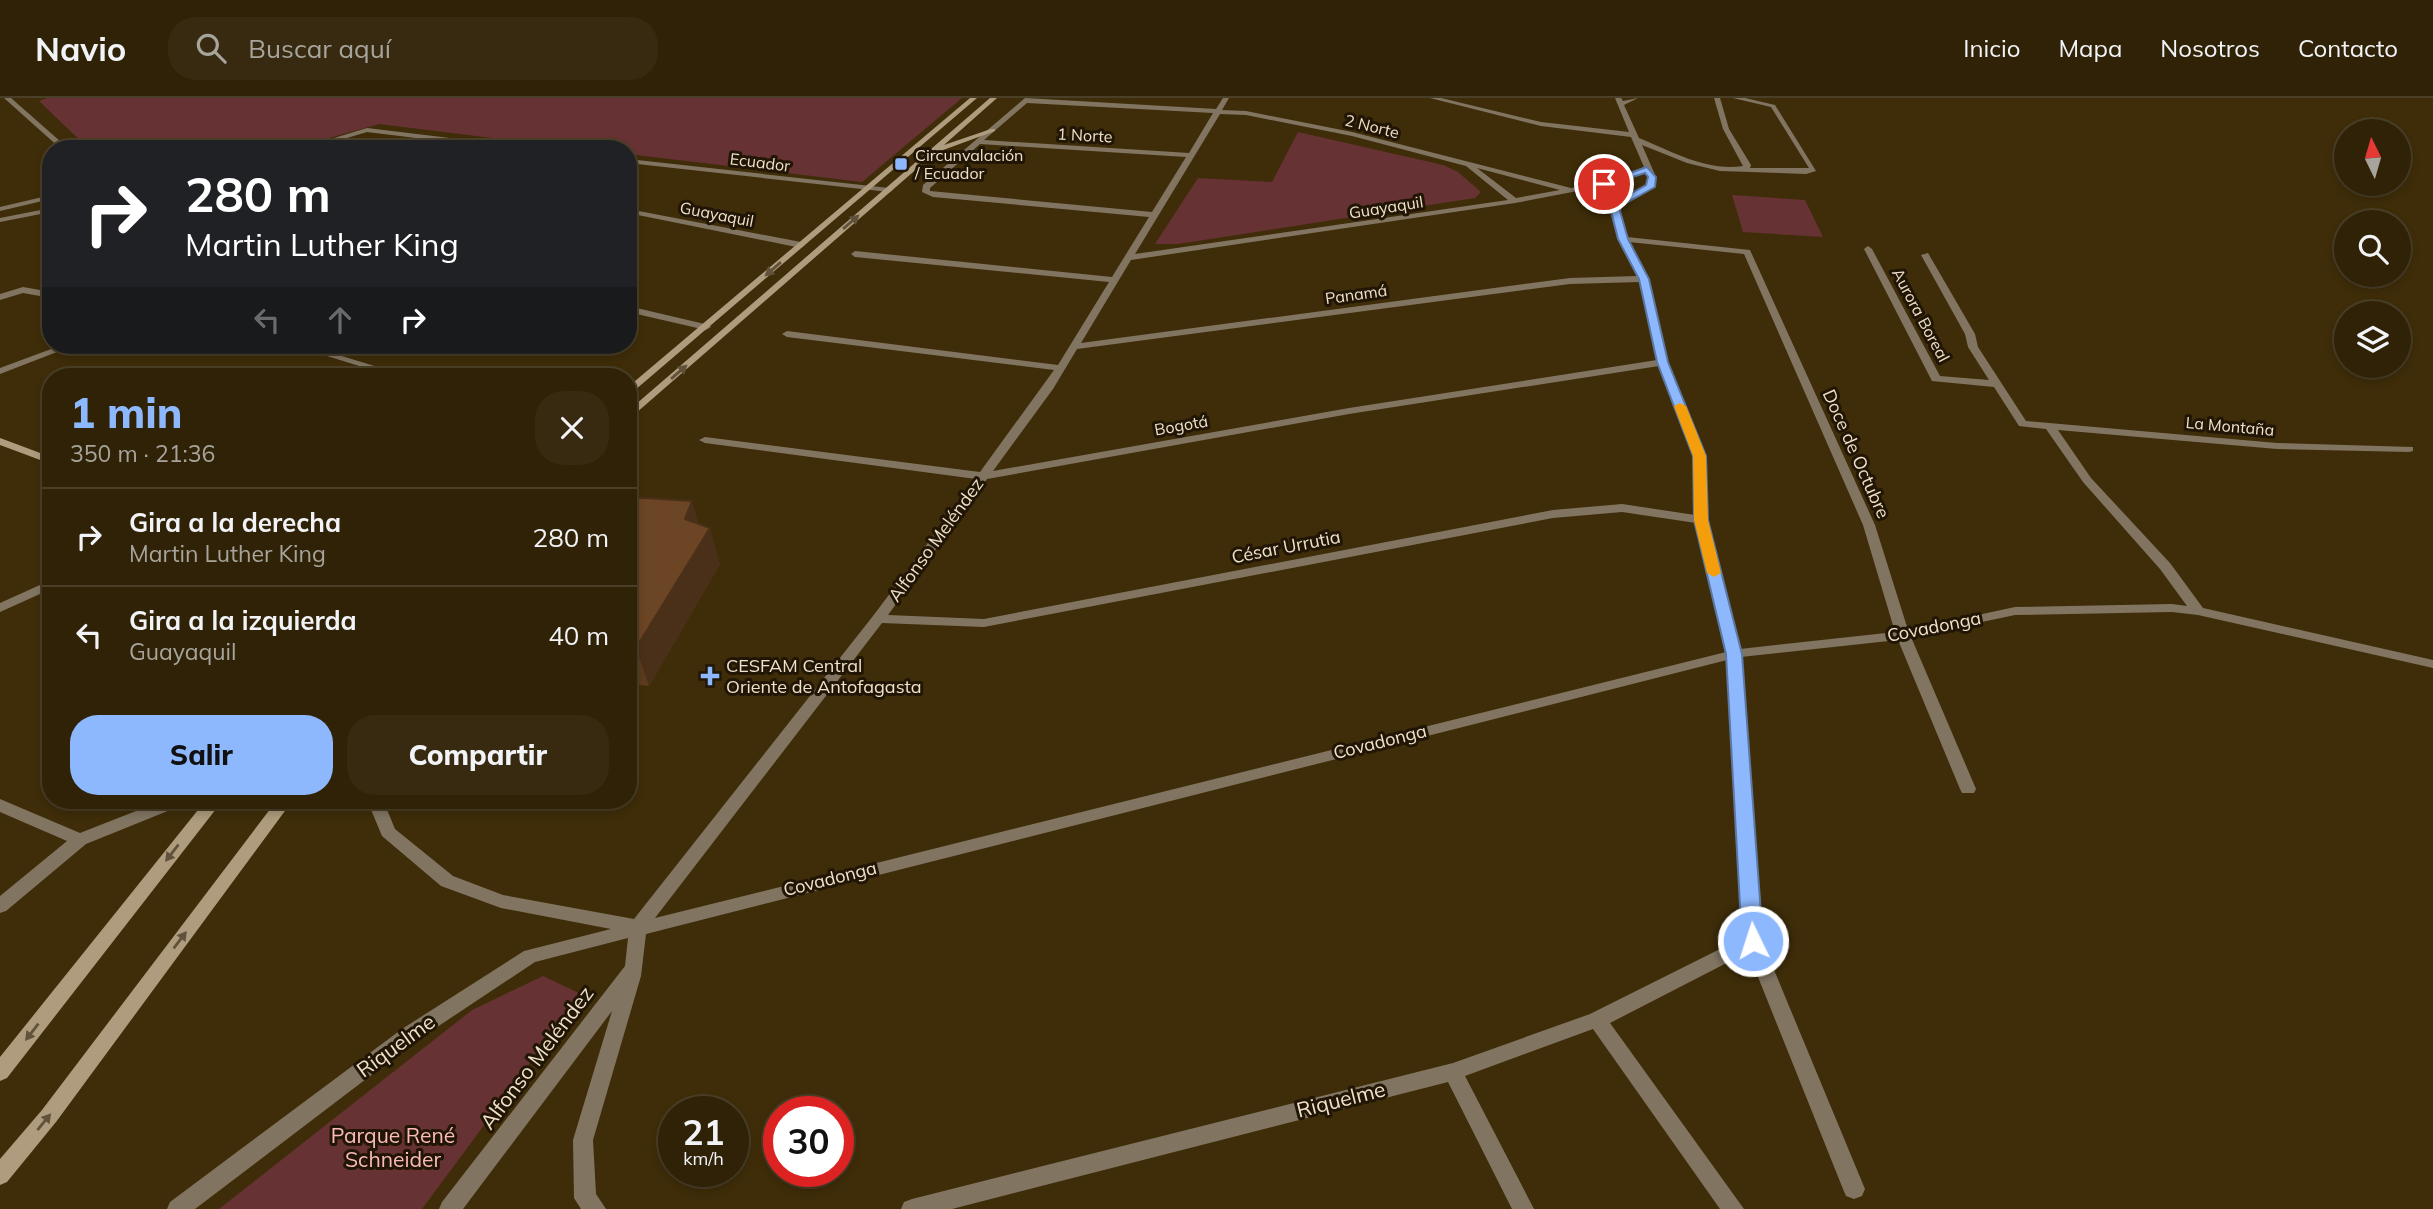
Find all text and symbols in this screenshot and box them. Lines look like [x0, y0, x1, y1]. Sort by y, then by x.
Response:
search box [168, 17, 658, 80]
text: Navio [35, 28, 126, 69]
icon: search [192, 29, 230, 67]
text: Buscar aquí [248, 32, 391, 65]
text: Inicio [1963, 33, 2020, 63]
text: Mapa [2058, 33, 2122, 63]
text: Nosotros [2160, 33, 2260, 63]
text: Contacto [2298, 33, 2398, 63]
street label: 2 Norte [1343, 110, 1401, 142]
north arrow [2334, 119, 2412, 196]
map controls [2334, 119, 2411, 378]
street label: 1 Norte [1057, 124, 1113, 146]
place label: Circunvalación / Ecuador [914, 145, 1024, 183]
street label: Ecuador [729, 148, 792, 176]
pin [1574, 154, 1634, 214]
marker: Circunvalación / Ecuador [893, 156, 909, 172]
text: 280 m [185, 163, 331, 224]
icon: arrive [1585, 165, 1623, 203]
icon: right [70, 168, 161, 259]
street label: Guayaquil [1347, 191, 1425, 223]
street label: Guayaquil [678, 197, 756, 231]
button: search [2334, 210, 2411, 287]
one-way arrow [842, 214, 860, 230]
text: Martin Luther King [185, 224, 459, 264]
one-way arrow [764, 261, 781, 276]
street label: Aurora Boreal [1888, 265, 1954, 365]
street label: Panamá [1324, 280, 1388, 308]
icon: left [248, 301, 286, 339]
icon: ahead [321, 301, 359, 339]
icon: right [394, 301, 432, 339]
button: layers [2334, 301, 2411, 378]
one-way arrow [671, 365, 688, 380]
text: 1 min [70, 386, 183, 439]
street label: Doce de Octubre [1818, 386, 1895, 522]
button: close [535, 391, 609, 465]
street label: Bogotá [1153, 410, 1209, 440]
street label: La Montaña [2185, 412, 2275, 440]
text: 350 m · 21:36 [70, 439, 215, 468]
street label: Alfonso Meléndez [883, 473, 988, 606]
text: Gira a la derecha [129, 506, 341, 539]
icon: right [70, 518, 108, 556]
text: 280 m [533, 521, 609, 554]
street label: César Urrutia [1230, 525, 1342, 568]
text: Martin Luther King [129, 539, 326, 568]
text: Gira a la izquierda [129, 604, 357, 637]
street label: Covadonga [1885, 606, 1983, 647]
icon: left [70, 616, 108, 654]
text: 40 m [548, 619, 609, 652]
text: Guayaquil [129, 637, 237, 666]
place label: CESFAM Central Oriente de Antofagasta [726, 654, 922, 698]
marker: CESFAM Central Oriente de Antofagasta [700, 666, 720, 686]
button: Salir [70, 715, 333, 795]
button: Compartir [347, 715, 609, 795]
street label: Covadonga [1331, 719, 1429, 764]
one-way arrow [165, 844, 180, 862]
street label: Covadonga [781, 856, 879, 901]
position arrow [1716, 904, 1790, 978]
one-way arrow [173, 931, 187, 949]
street label: Alfonso Meléndez [474, 981, 598, 1134]
street label: Riquelme [351, 1008, 440, 1082]
one-way arrow [25, 1023, 39, 1041]
street label: Riquelme [1294, 1075, 1388, 1123]
speed limit sign: 30 [763, 1096, 854, 1187]
text: 21 [682, 1110, 725, 1154]
one-way arrow [36, 1114, 51, 1132]
park label: Parque René Schneider [331, 1122, 455, 1172]
text: km/h [683, 1147, 724, 1170]

